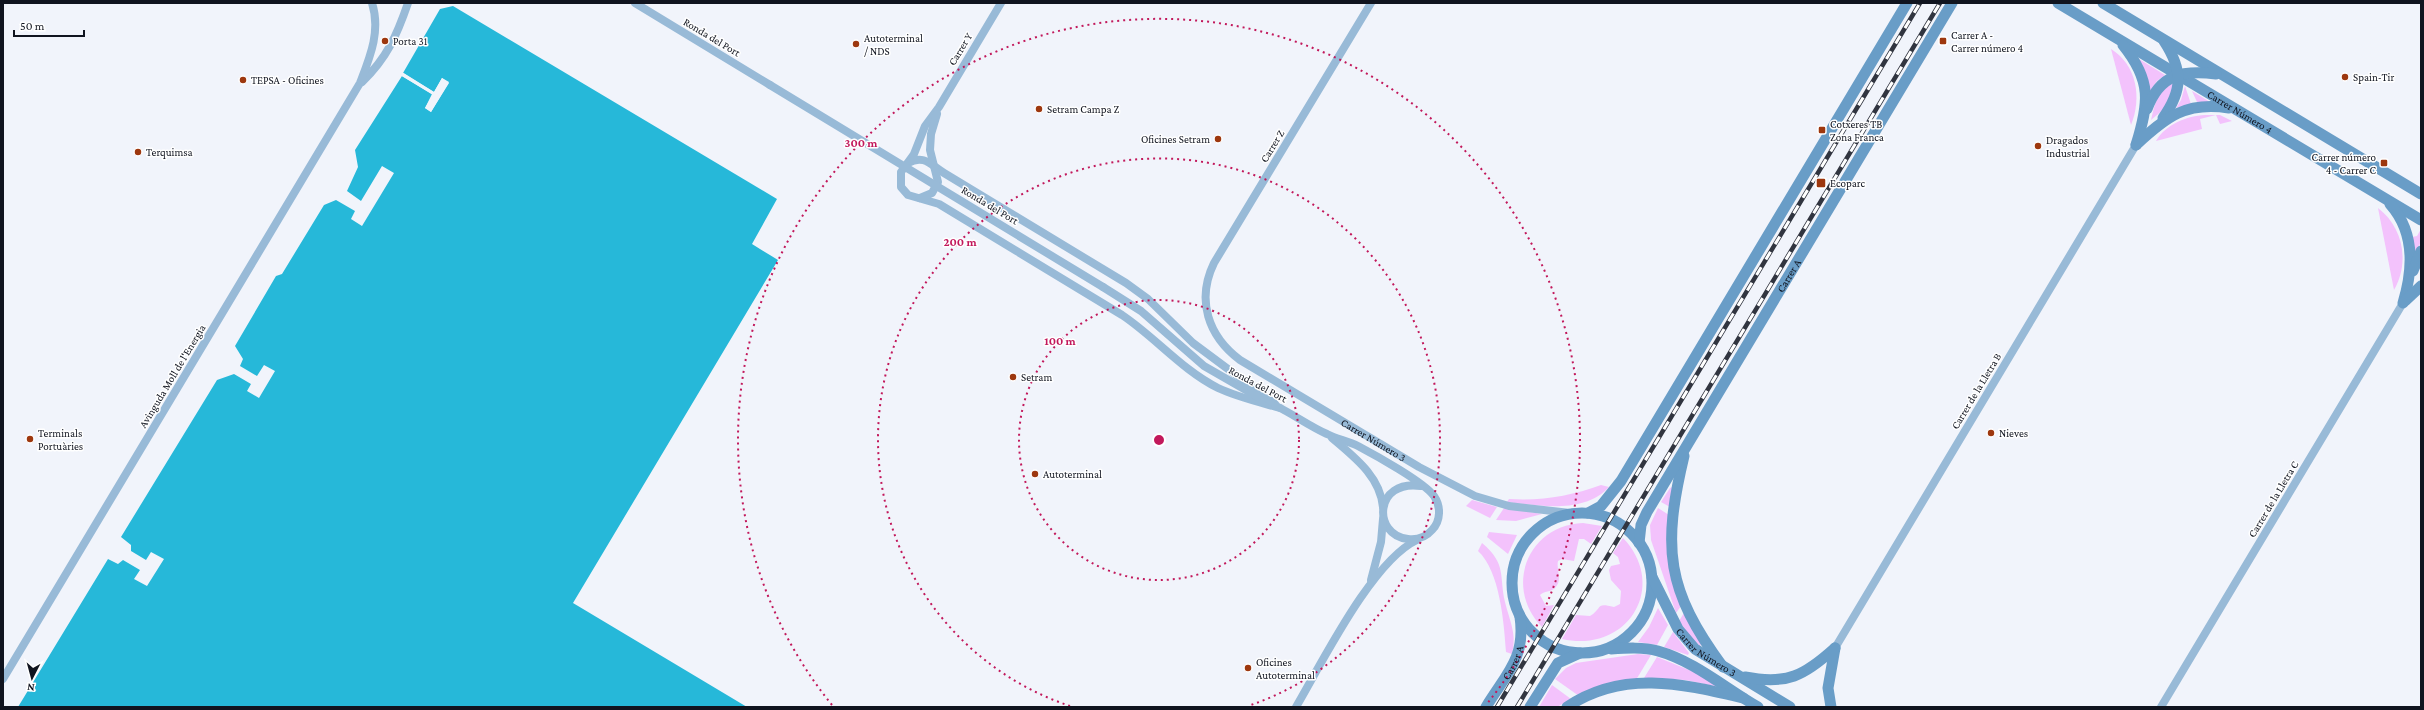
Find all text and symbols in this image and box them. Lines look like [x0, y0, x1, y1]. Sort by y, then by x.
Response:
scale bar [14, 12, 84, 38]
street label: Ronda del Port [681, 15, 743, 59]
text: 50 m [20, 19, 45, 33]
place label: Carrer A - Carrer número 4 [1951, 29, 2024, 54]
street label: Carrer Y [946, 30, 974, 67]
place label: Autoterminal / NDS [864, 32, 923, 57]
place label: Porta 31 [393, 35, 428, 47]
marker: Porta 31 [380, 36, 390, 46]
marker: Carrer A - Carrer número 4 [1938, 36, 1948, 46]
marker: Autoterminal / NDS [851, 39, 861, 49]
place label: Spain-Tir [2353, 71, 2394, 84]
marker: Spain-Tir [2340, 72, 2350, 82]
place label: TEPSA - Oficines [251, 74, 324, 86]
marker: TEPSA - Oficines [238, 75, 248, 85]
street label: Carrer Número 4 [2205, 88, 2275, 136]
place label: Setram Campa Z [1047, 103, 1120, 116]
marker: Setram Campa Z [1034, 104, 1044, 114]
place label: Cotxeres TB Zona Franca [1830, 118, 1884, 143]
marker: Cotxeres TB Zona Franca [1817, 125, 1827, 135]
street label: Carrer Z [1258, 127, 1286, 164]
place label: Oficines Setram [1141, 133, 1210, 145]
marker: Oficines Setram [1213, 134, 1223, 144]
place label: Dragados Industrial [2046, 134, 2090, 159]
text: 300 m [845, 136, 878, 150]
marker: Dragados Industrial [2033, 141, 2043, 151]
place label: Terquimsa [146, 146, 193, 159]
marker: Terquimsa [133, 147, 143, 157]
place label: Carrer número 4 - Carrer C [2312, 151, 2377, 176]
marker: Carrer número 4 - Carrer C [2379, 158, 2389, 168]
marker: Ecoparc [1815, 177, 1827, 189]
place label: Ecoparc [1830, 177, 1865, 190]
street label: Ronda del Port [959, 183, 1021, 227]
text: 200 m [943, 235, 977, 249]
street label: Carrer A [1774, 256, 1803, 294]
street label: Avinguda Moll de l'Energia [136, 322, 208, 430]
text: 100 m [1044, 334, 1077, 348]
street label: Carrer de la Lletra B [1949, 351, 2003, 431]
street label: Ronda del Port [1227, 364, 1289, 405]
place label: Setram [1021, 371, 1052, 383]
marker: Setram [1008, 372, 1018, 382]
street label: Carrer Número 3 [1339, 416, 1408, 464]
place label: Terminals Portuàries [38, 427, 83, 452]
place label: Nieves [1999, 427, 2028, 439]
marker: Nieves [1986, 428, 1996, 438]
centre of rings [1152, 433, 1166, 447]
marker: Terminals Portuàries [25, 434, 35, 444]
street label: Carrer de la Lletra C [2245, 458, 2301, 539]
place label: Autoterminal [1043, 468, 1102, 480]
marker: Autoterminal [1030, 469, 1040, 479]
street label: Carrer Número 3 [1674, 625, 1738, 679]
street label: Carrer A [1500, 644, 1526, 682]
place label: Oficines Autoterminal [1256, 656, 1315, 681]
north arrow [12, 658, 52, 698]
marker: Oficines Autoterminal [1243, 663, 1253, 673]
text: N [26, 682, 35, 694]

